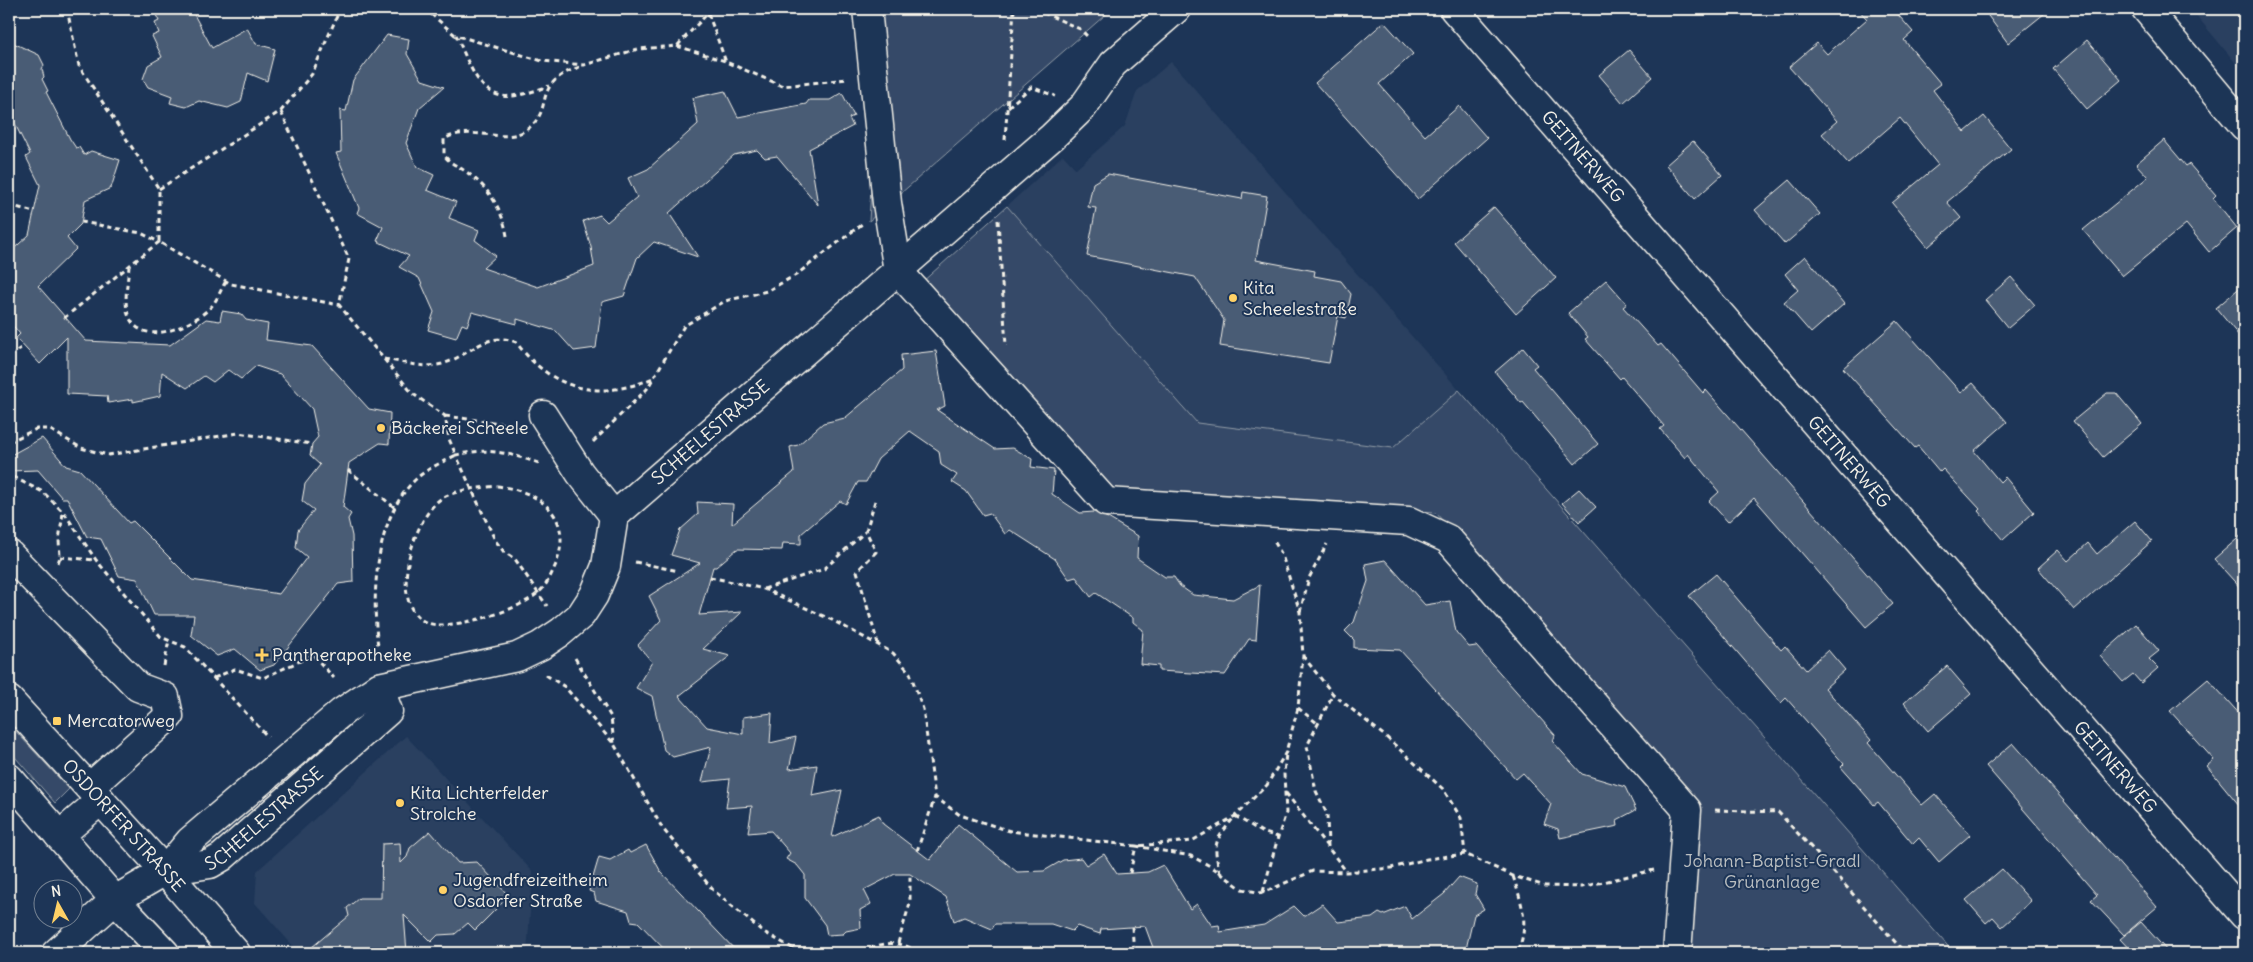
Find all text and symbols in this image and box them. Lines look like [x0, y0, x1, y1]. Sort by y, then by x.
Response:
street label: GEITNERWEG [1537, 105, 1630, 207]
place label: Kita Scheelestraße [1243, 276, 1357, 320]
marker: Kita Scheelestraße [1227, 292, 1239, 304]
street label: SCHEELESTRASSE [646, 375, 774, 490]
street label: GEITNERWEG [1803, 411, 1896, 513]
place label: Bäckerei Scheele [391, 416, 528, 439]
marker: Bäckerei Scheele [375, 422, 387, 434]
place label: Pantherapotheke [272, 643, 412, 666]
marker: Pantherapotheke [256, 649, 268, 661]
place label: Mercatorweg [67, 709, 175, 732]
marker: Mercatorweg [51, 715, 63, 727]
street label: GEITNERWEG [2069, 716, 2162, 818]
street label: OSDORFER STRASSE [58, 754, 190, 897]
street label: SCHEELESTRASSE [200, 761, 328, 876]
place label: Kita Lichterfelder Strolche [410, 781, 549, 825]
marker: Kita Lichterfelder Strolche [394, 797, 406, 809]
park label: Johann-Baptist-Gradl Grünanlage [1683, 849, 1861, 893]
place label: Jugendfreizeitheim Osdorfer Straße [453, 868, 608, 912]
north arrow [32, 880, 82, 930]
text: N [50, 882, 62, 901]
marker: Jugendfreizeitheim Osdorfer Straße [437, 884, 449, 896]

